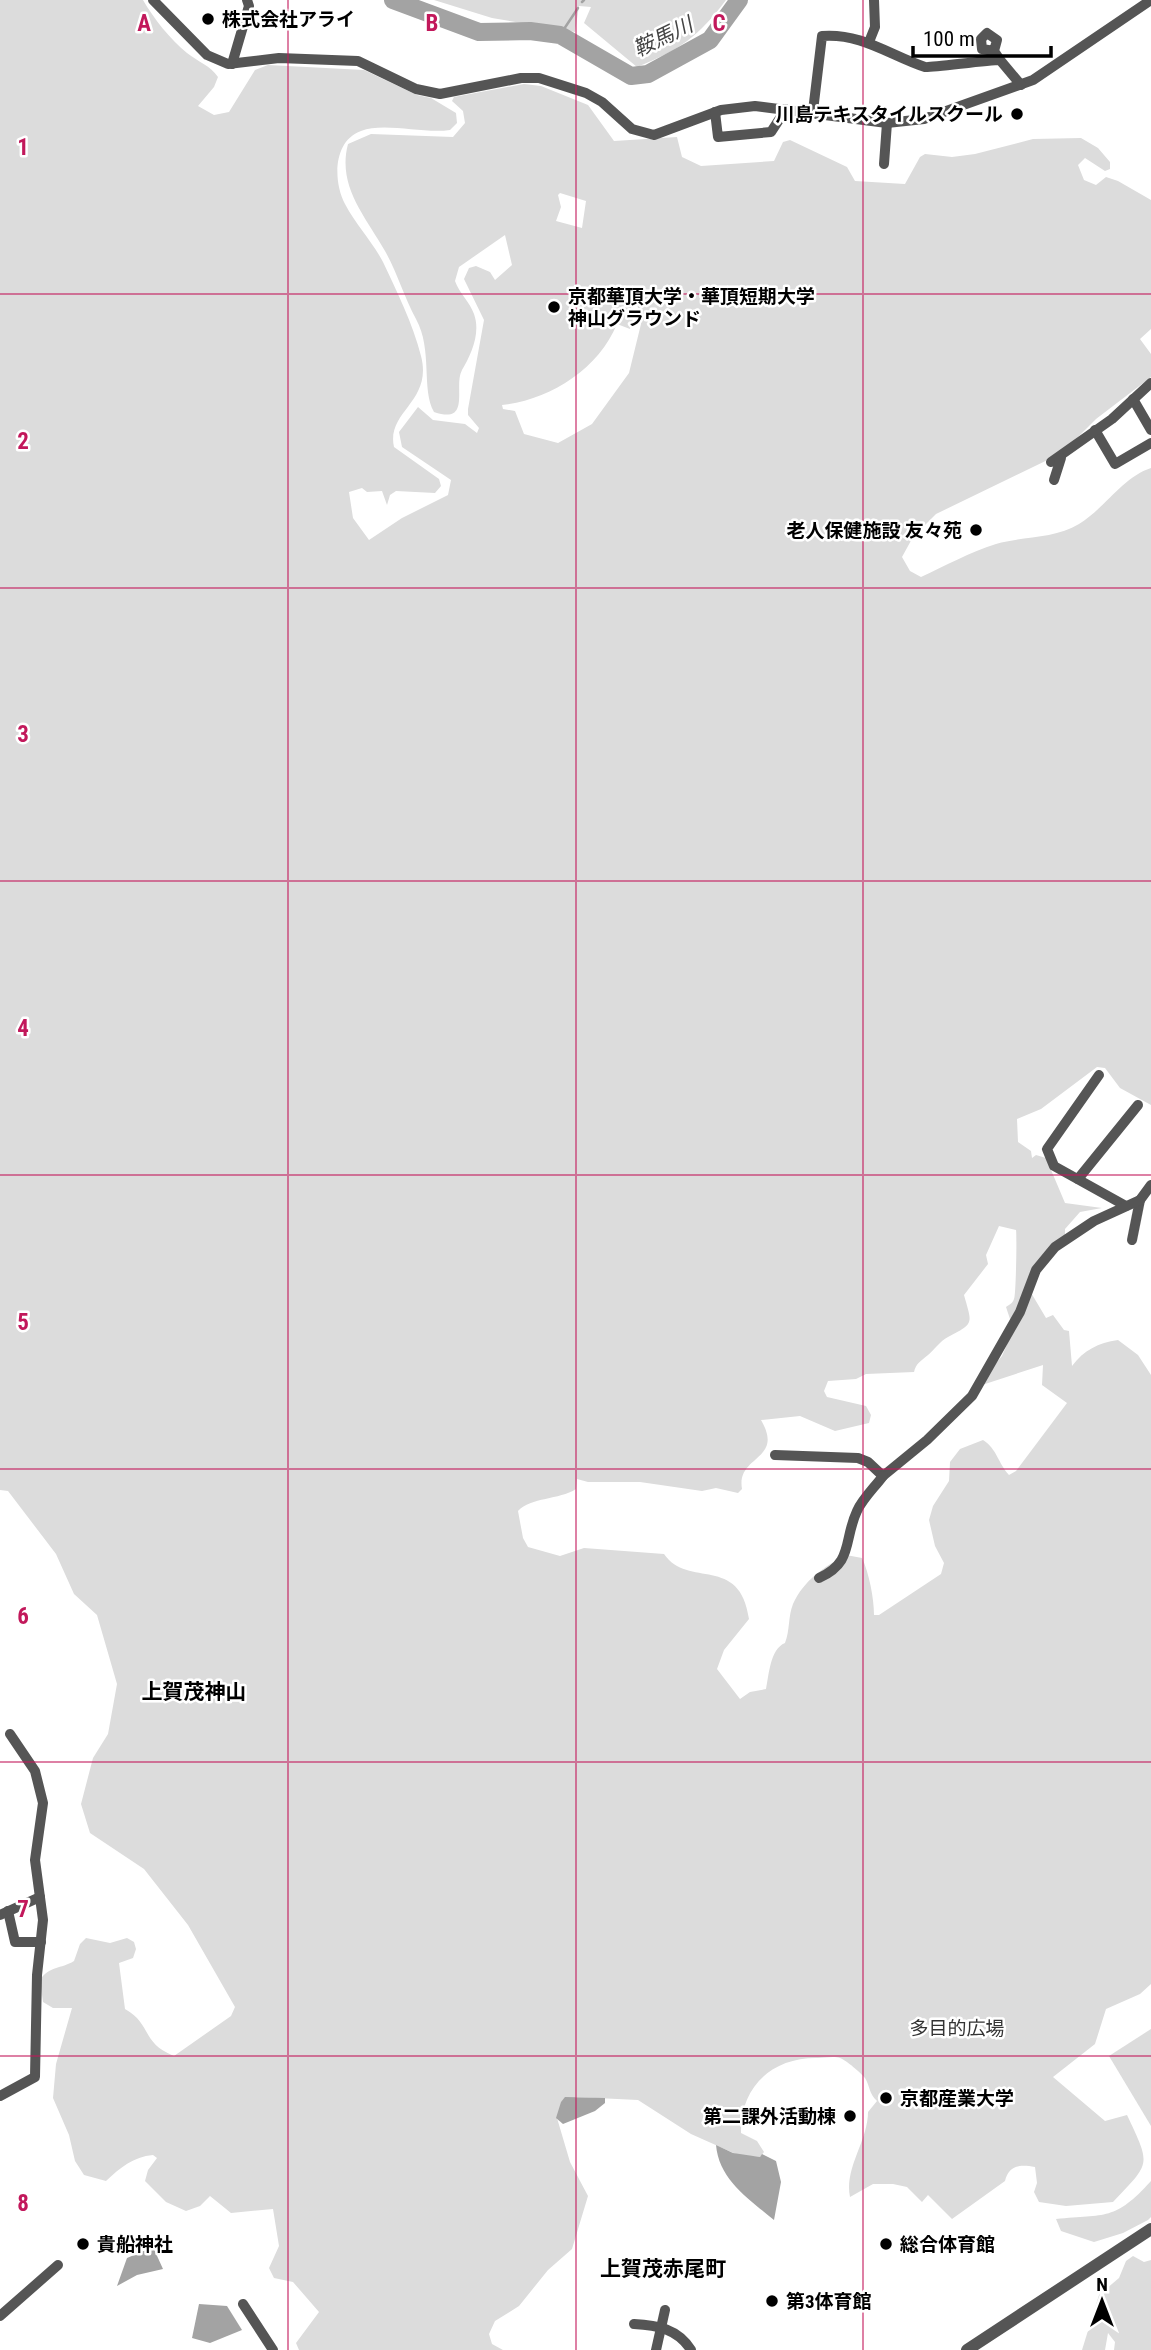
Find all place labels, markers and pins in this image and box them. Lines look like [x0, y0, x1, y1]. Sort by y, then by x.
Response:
place label: 株式会社アライ [222, 8, 355, 31]
marker: 株式会社アライ [200, 11, 216, 27]
place label: 川島テキスタイルスクール [776, 103, 1003, 126]
marker: 川島テキスタイルスクール [1009, 106, 1025, 122]
place label: 京都華頂大学・華頂短期大学 神山グラウンド [568, 285, 815, 330]
marker: 京都華頂大学・華頂短期大学 神山グラウンド [546, 299, 562, 315]
place label: 老人保健施設 友々苑 [787, 519, 962, 542]
marker: 老人保健施設 友々苑 [968, 522, 984, 538]
place label: 京都産業大学 [900, 2087, 1014, 2110]
marker: 京都産業大学 [878, 2090, 894, 2106]
place label: 第二課外活動棟 [703, 2105, 836, 2128]
marker: 第二課外活動棟 [842, 2108, 858, 2124]
place label: 貴船神社 [97, 2233, 173, 2256]
place label: 総合体育館 [900, 2233, 995, 2256]
marker: 貴船神社 [75, 2236, 91, 2252]
marker: 総合体育館 [878, 2236, 894, 2252]
place label: 第3体育館 [786, 2290, 872, 2313]
marker: 第3体育館 [764, 2293, 780, 2309]

